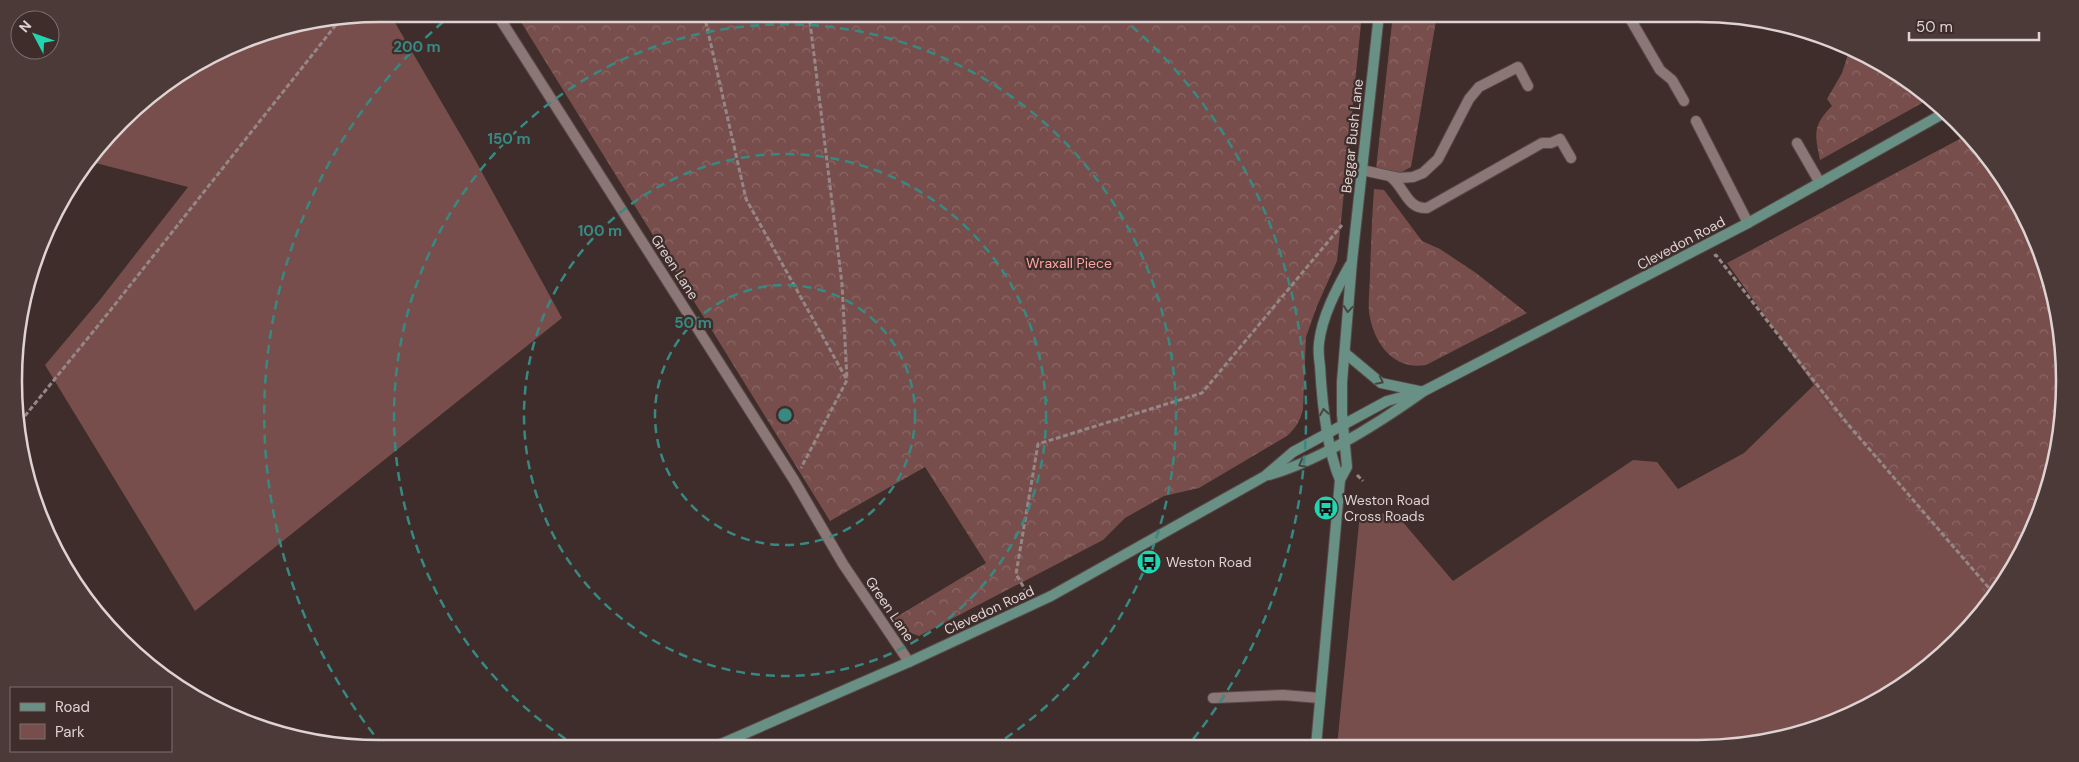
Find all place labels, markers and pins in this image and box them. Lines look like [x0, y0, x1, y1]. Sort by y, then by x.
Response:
centre of rings [776, 406, 794, 424]
place label: Weston Road Cross Roads [1344, 491, 1429, 525]
bus stop icon: Weston Road Cross Roads [1313, 495, 1339, 521]
bus stop icon: Weston Road [1136, 549, 1162, 575]
place label: Weston Road [1166, 553, 1251, 571]

